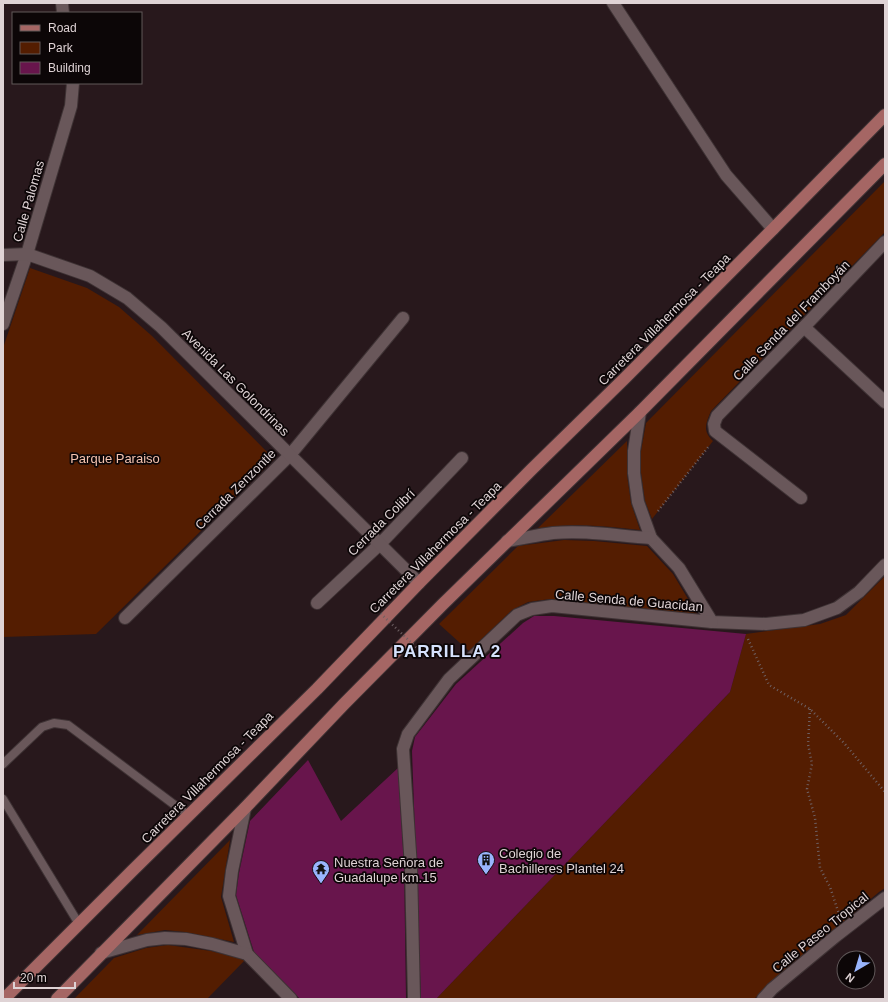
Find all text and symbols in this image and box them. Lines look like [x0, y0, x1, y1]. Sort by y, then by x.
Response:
legend [12, 12, 142, 84]
text: Road [48, 21, 77, 35]
text: Park [48, 41, 74, 55]
text: Building [48, 61, 91, 75]
street label: Calle Palomas [10, 158, 47, 243]
street label: Carretera Villahermosa - Teapa [595, 250, 734, 388]
street label: Calle Senda del Framboyán [730, 257, 853, 384]
street label: Avenida Las Golondrinas [179, 326, 293, 439]
street label: Cerrada Zenzontle [192, 446, 279, 533]
park label: Parque Paraiso [70, 451, 160, 466]
street label: Carretera Villahermosa - Teapa [366, 478, 505, 616]
street label: Cerrada Colibrí [345, 486, 418, 559]
street label: Calle Senda de Guacidan [554, 587, 703, 614]
district label: PARRILLA 2 [393, 642, 501, 661]
street label: Carretera Villahermosa - Teapa [138, 708, 277, 846]
place label: Colegio de Bachilleres Plantel 24 [499, 846, 624, 876]
building icon: Colegio de Bachilleres Plantel 24 [476, 850, 496, 875]
place label: Nuestra Señora de Guadalupe km.15 [334, 855, 443, 885]
temple icon: Nuestra Señora de Guadalupe km.15 [311, 859, 331, 884]
street label: Calle Paseo Tropical [769, 889, 871, 976]
north arrow [836, 950, 876, 990]
scale bar [14, 964, 75, 990]
text: 20 m [20, 971, 47, 985]
text: N [843, 971, 857, 985]

